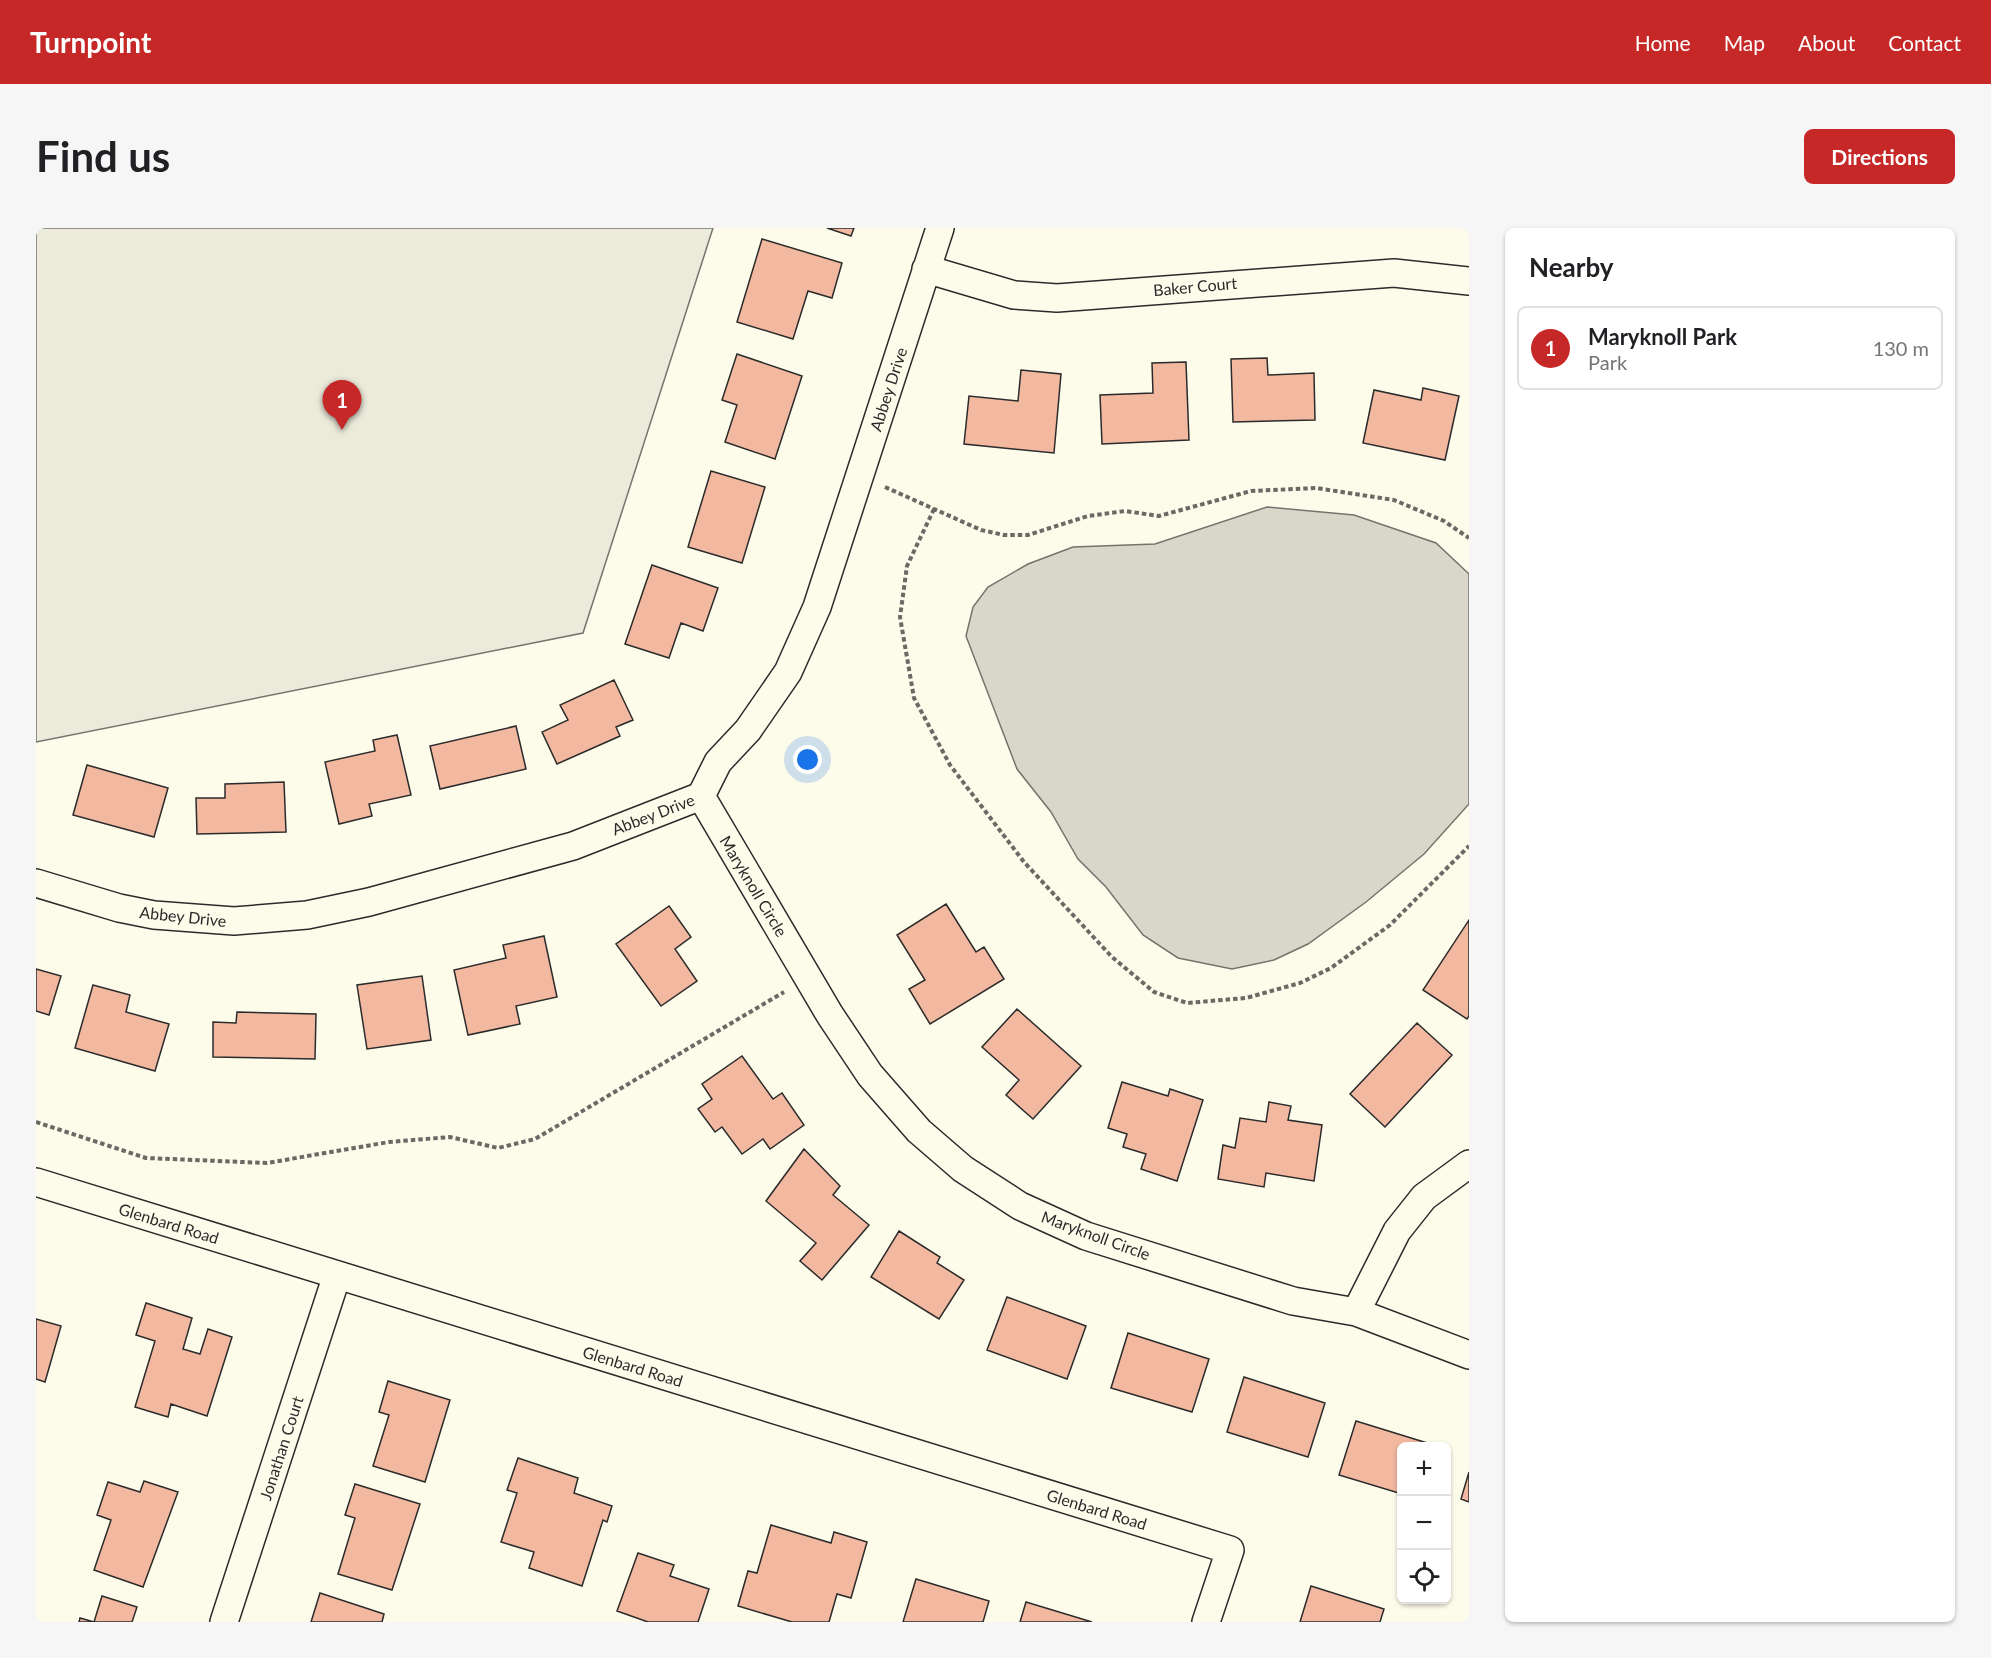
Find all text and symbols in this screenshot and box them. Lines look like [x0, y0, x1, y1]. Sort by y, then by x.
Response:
text: Turnpoint [30, 25, 151, 59]
text: Home [1635, 30, 1691, 55]
text: Map [1724, 30, 1765, 55]
text: About [1798, 30, 1855, 55]
text: Contact [1888, 30, 1961, 55]
button: Directions [1804, 129, 1955, 184]
text: Find us [36, 131, 170, 181]
text: Nearby [1529, 251, 1614, 283]
street label: Baker Court [1152, 273, 1238, 299]
text: Maryknoll Park [1588, 323, 1737, 350]
text: 1 [1545, 336, 1556, 360]
text: 130 m [1873, 336, 1929, 360]
street label: Abbey Drive [866, 345, 910, 433]
text: Park [1588, 350, 1627, 374]
pin: 1 [322, 380, 362, 430]
your location [793, 745, 822, 774]
street label: Abbey Drive [609, 790, 697, 838]
street label: Maryknoll Circle [716, 832, 792, 940]
street label: Abbey Drive [139, 902, 227, 930]
street label: Glenbard Road [117, 1199, 221, 1247]
street label: Maryknoll Circle [1039, 1207, 1153, 1263]
street label: Glenbard Road [581, 1342, 685, 1390]
street label: Jonathan Court [255, 1393, 307, 1502]
map controls [1397, 1442, 1451, 1604]
button: + [1397, 1442, 1451, 1496]
street label: Glenbard Road [1045, 1485, 1149, 1533]
button: − [1397, 1496, 1451, 1550]
button: locate [1397, 1550, 1451, 1604]

